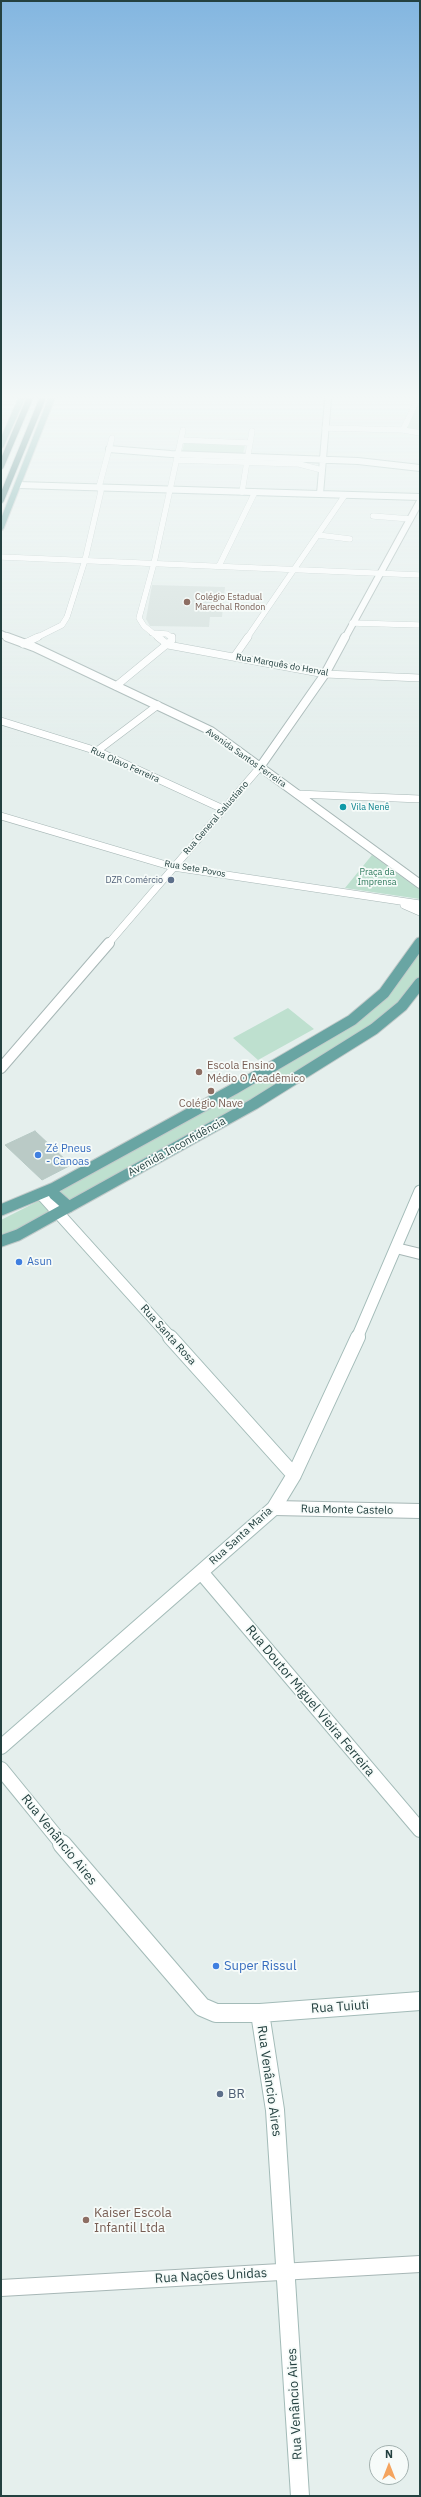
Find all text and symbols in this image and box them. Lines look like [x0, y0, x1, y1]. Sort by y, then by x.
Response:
place label: Colégio Estadual Marechal Rondon [195, 592, 265, 613]
marker: Colégio Estadual Marechal Rondon [182, 597, 192, 607]
street label: Rua Marquês do Herval [235, 652, 329, 678]
street label: Avenida Santos Ferreira [204, 726, 288, 790]
street label: Rua Olavo Ferreira [89, 745, 161, 785]
street label: Rua General Salustiano [181, 779, 251, 857]
marker: Vila Nenê [338, 802, 348, 812]
place label: Vila Nenê [351, 802, 389, 812]
street label: Rua Sete Povos [163, 858, 227, 880]
park label: Praça da Imprensa [357, 867, 397, 888]
place label: DZR Comércio [105, 875, 163, 885]
marker: DZR Comércio [166, 875, 176, 885]
place label: Escola Ensino Médio O Acadêmico [207, 1059, 305, 1085]
marker: Escola Ensino Médio O Acadêmico [194, 1067, 204, 1077]
marker: Colégio Nave [206, 1086, 216, 1096]
place label: Colégio Nave [179, 1097, 243, 1111]
street label: Avenida Inconfidência [126, 1115, 228, 1179]
place label: Zé Pneus - Canoas [46, 1142, 91, 1168]
marker: Zé Pneus - Canoas [33, 1150, 43, 1160]
place label: Asun [27, 1255, 52, 1269]
marker: Asun [14, 1257, 24, 1267]
street label: Rua Santa Rosa [137, 1302, 199, 1368]
street label: Rua Monte Castelo [301, 1503, 393, 1517]
street label: Rua Santa Maria [207, 1504, 275, 1568]
street label: Rua Doutor Miguel Vieira Ferreira [242, 1622, 378, 1780]
street label: Rua Venâncio Aires [18, 1792, 100, 1888]
place label: Super Rissul [224, 1958, 297, 1974]
marker: Super Rissul [211, 1961, 221, 1971]
street label: Rua Tuiuti [310, 1997, 370, 2017]
street label: Rua Venâncio Aires [253, 2024, 285, 2138]
place label: BR [228, 2086, 245, 2102]
marker: BR [215, 2089, 225, 2099]
place label: Kaiser Escola Infantil Ltda [94, 2205, 172, 2236]
marker: Kaiser Escola Infantil Ltda [81, 2215, 91, 2225]
street label: Rua Nações Unidas [154, 2265, 268, 2287]
street label: Rua Venâncio Aires [284, 2348, 306, 2460]
north arrow [369, 2445, 409, 2485]
text: N [385, 2447, 393, 2461]

